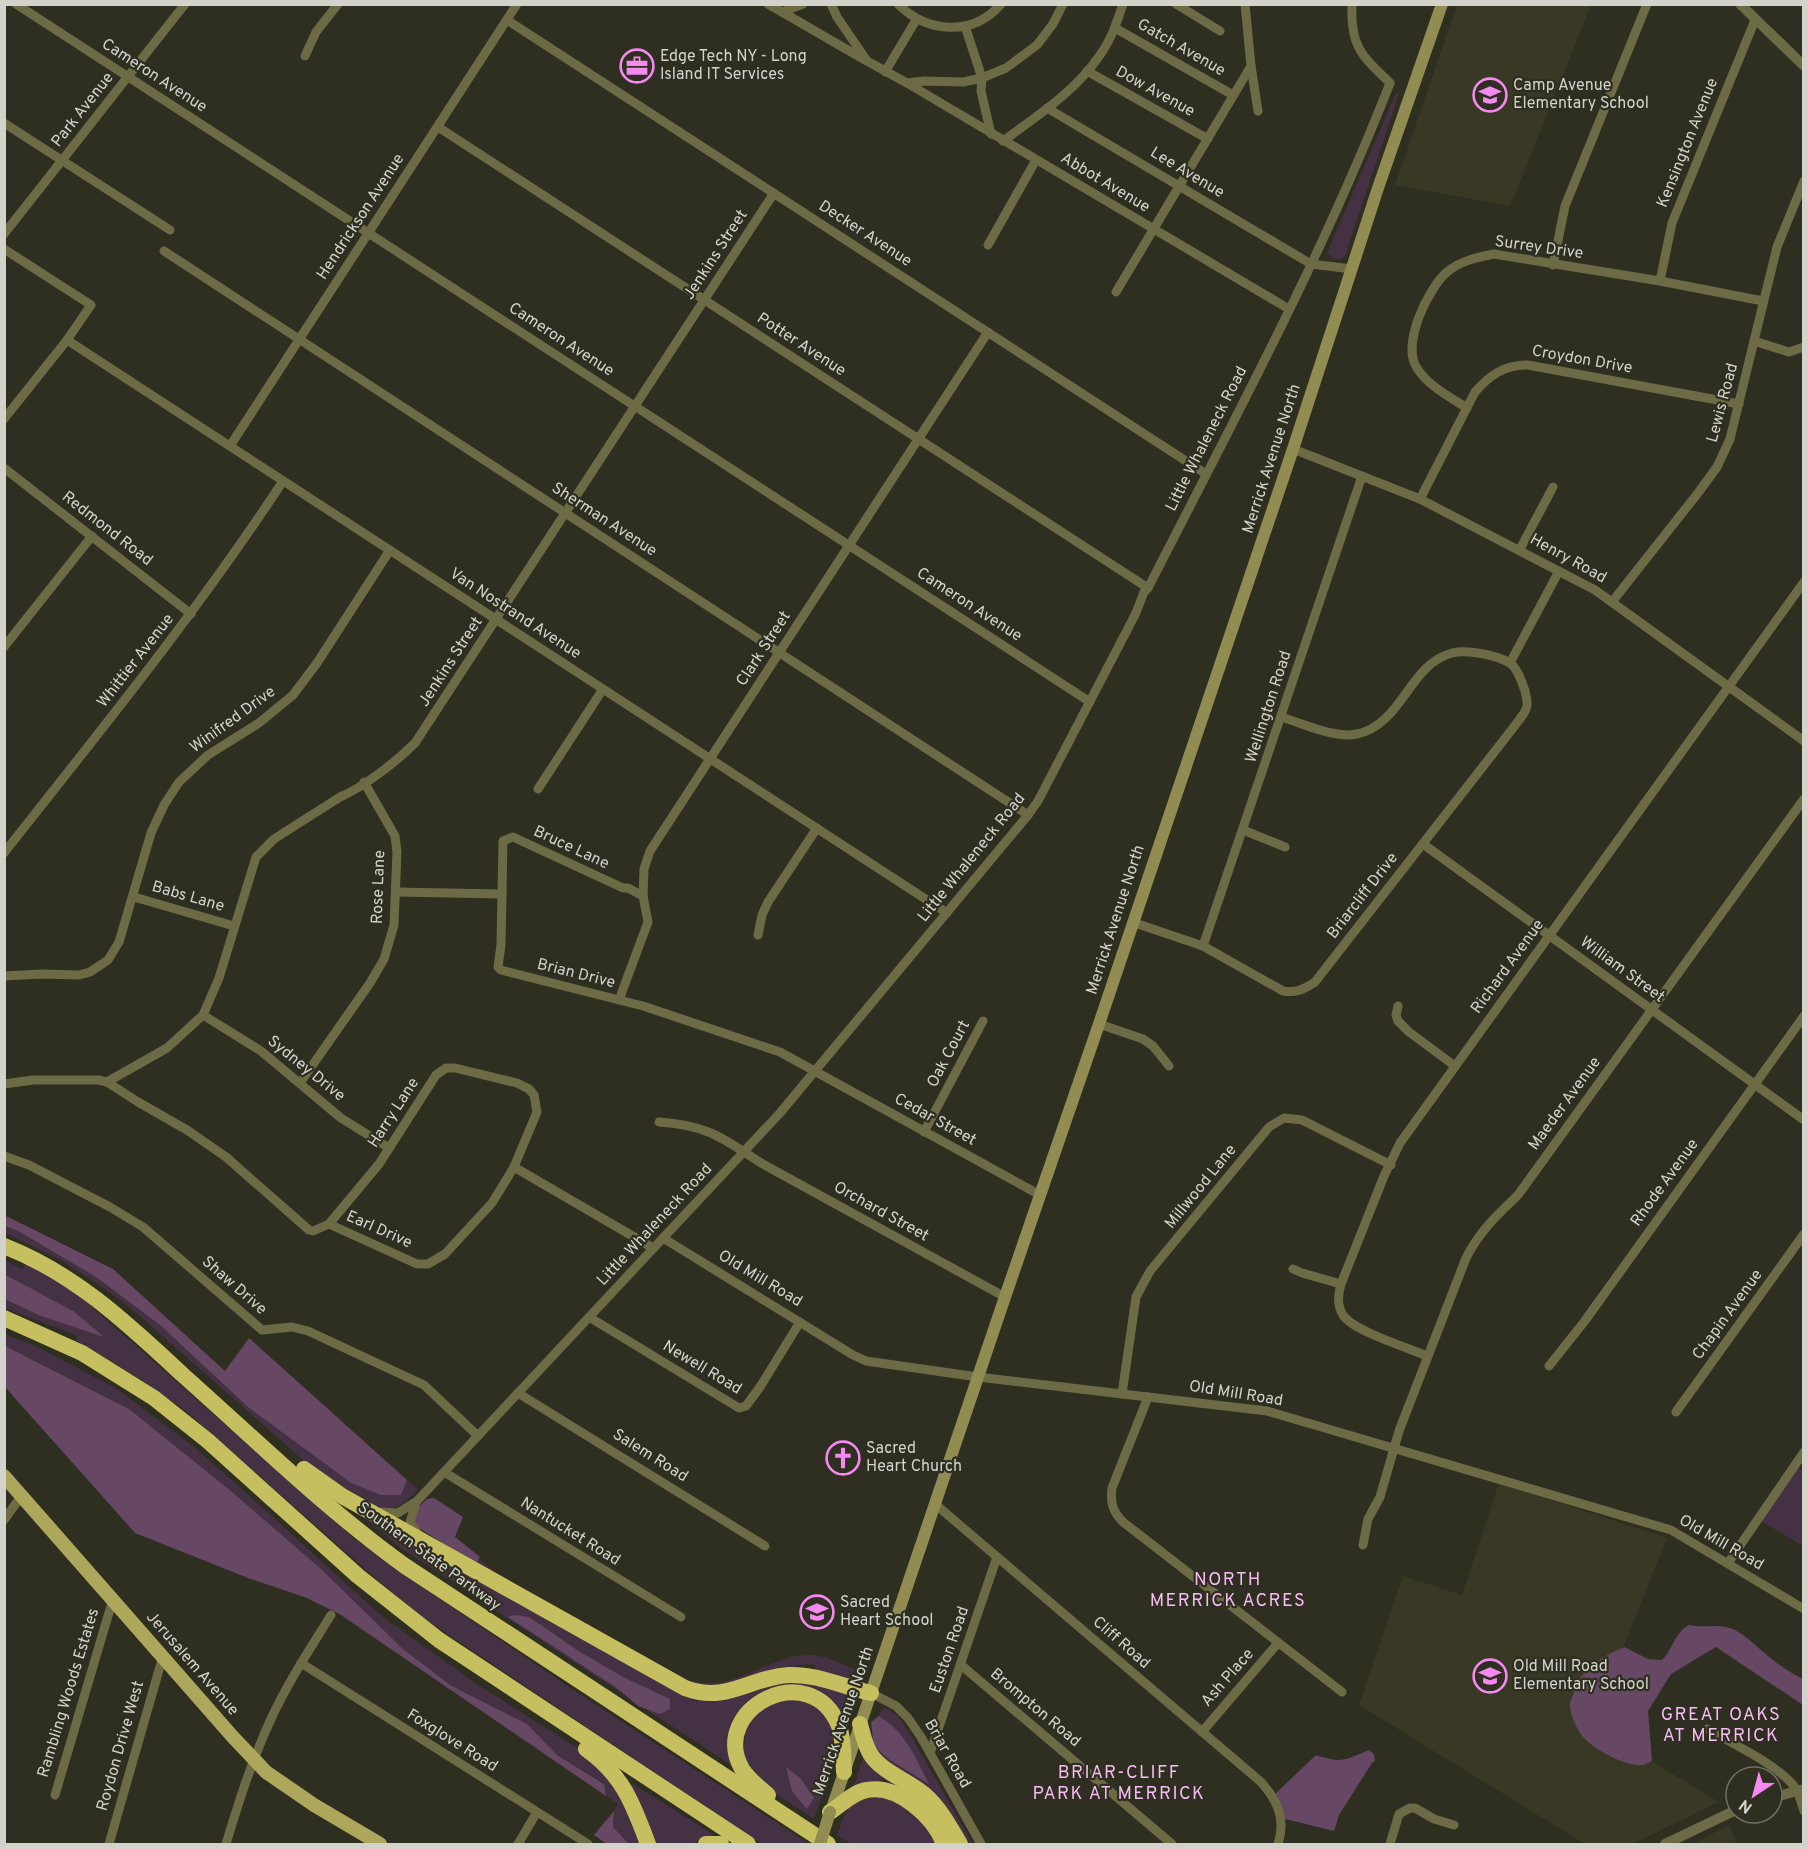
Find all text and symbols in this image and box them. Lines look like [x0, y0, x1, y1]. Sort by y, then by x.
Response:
street label: Gatch Avenue [1133, 15, 1229, 81]
street label: Cameron Avenue [97, 34, 211, 118]
place label: Edge Tech NY - Long Island IT Services [660, 47, 807, 85]
office icon: Edge Tech NY - Long Island IT Services [619, 48, 655, 84]
street label: Dow Avenue [1112, 62, 1198, 122]
street label: Park Avenue [48, 69, 118, 151]
street label: Kensington Avenue [1653, 75, 1723, 211]
place label: Camp Avenue Elementary School [1513, 76, 1649, 114]
school or university icon: Camp Avenue Elementary School [1472, 77, 1508, 113]
street label: Lee Avenue [1146, 143, 1228, 203]
street label: Abbot Avenue [1057, 149, 1153, 217]
street label: Hendrickson Avenue [313, 150, 409, 284]
street label: Decker Avenue [815, 196, 915, 272]
street label: Jenkins Street [679, 206, 753, 304]
street label: Surrey Drive [1493, 232, 1585, 264]
street label: Cameron Avenue [504, 298, 618, 382]
street label: Potter Avenue [753, 309, 849, 381]
street label: Croydon Drive [1530, 341, 1634, 379]
street label: Lewis Road [1703, 361, 1743, 445]
street label: Little Whaleneck Road [1162, 363, 1252, 515]
street label: Merrick Avenue North [1238, 382, 1306, 536]
street label: Sherman Avenue [548, 478, 660, 562]
street label: Redmond Road [58, 487, 156, 571]
street label: Henry Road [1526, 530, 1610, 588]
street label: Cameron Avenue [912, 563, 1026, 647]
street label: Van Nostrand Avenue [445, 564, 585, 664]
street label: Clark Street [732, 608, 796, 690]
street label: Whittier Avenue [93, 610, 179, 712]
street label: Jenkins Street [414, 613, 488, 711]
street label: Wellington Road [1241, 648, 1297, 766]
street label: Winifred Drive [186, 682, 280, 758]
street label: Little Whaleneck Road [914, 789, 1030, 927]
street label: Bruce Lane [530, 822, 612, 874]
street label: Merrick Avenue North [1082, 843, 1150, 997]
street label: Briarcliff Drive [1323, 849, 1403, 943]
street label: Rose Lane [368, 850, 390, 924]
street label: Babs Lane [149, 877, 227, 917]
street label: Richard Avenue [1467, 916, 1549, 1018]
street label: William Street [1576, 933, 1668, 1007]
street label: Brian Drive [535, 955, 617, 993]
street label: Oak Court [923, 1017, 975, 1091]
street label: Sydney Drive [263, 1032, 349, 1106]
street label: Maeder Avenue [1524, 1053, 1606, 1155]
street label: Harry Lane [364, 1074, 424, 1152]
street label: Cedar Street [890, 1089, 980, 1151]
street label: Rhode Avenue [1627, 1135, 1703, 1231]
street label: Millwood Lane [1161, 1141, 1241, 1233]
street label: Little Whaleneck Road [593, 1160, 717, 1290]
street label: Orchard Street [830, 1178, 932, 1246]
street label: Earl Drive [343, 1207, 415, 1253]
street label: Old Mill Road [714, 1246, 806, 1312]
street label: Shaw Drive [197, 1252, 271, 1320]
street label: Chapin Avenue [1689, 1266, 1767, 1364]
street label: Newell Road [659, 1337, 745, 1399]
street label: Old Mill Road [1188, 1377, 1284, 1411]
street label: Salem Road [609, 1425, 691, 1487]
place label: Sacred Heart Church [866, 1439, 962, 1477]
church icon: Sacred Heart Church [825, 1440, 861, 1476]
street label: Nantucket Road [516, 1493, 624, 1571]
street label: Southern State Parkway [353, 1498, 505, 1616]
street label: Old Mill Road [1675, 1511, 1767, 1575]
district label: NORTH MERRICK ACRES [1150, 1569, 1306, 1613]
place label: Sacred Heart School [840, 1593, 934, 1631]
school or university icon: Sacred Heart School [799, 1594, 835, 1630]
street label: Euston Road [926, 1604, 974, 1696]
street label: Rambling Woods Estates [34, 1606, 104, 1780]
street label: Jerusalem Avenue [141, 1608, 243, 1720]
street label: Cliff Road [1088, 1612, 1154, 1674]
street label: Merrick Avenue North [809, 1644, 879, 1798]
street label: Ash Place [1197, 1645, 1259, 1711]
place label: Old Mill Road Elementary School [1513, 1657, 1649, 1695]
school or university icon: Old Mill Road Elementary School [1472, 1658, 1508, 1694]
street label: Brompton Road [986, 1664, 1084, 1752]
street label: Roydon Drive West [93, 1679, 149, 1813]
district label: GREAT OAKS AT MERRICK [1661, 1704, 1781, 1748]
street label: Foxglove Road [403, 1705, 501, 1777]
street label: Briar Road [919, 1716, 975, 1792]
district label: BRIAR-CLIFF PARK AT MERRICK [1033, 1762, 1205, 1806]
north arrow [1724, 1765, 1784, 1825]
text: N [1736, 1794, 1757, 1817]

